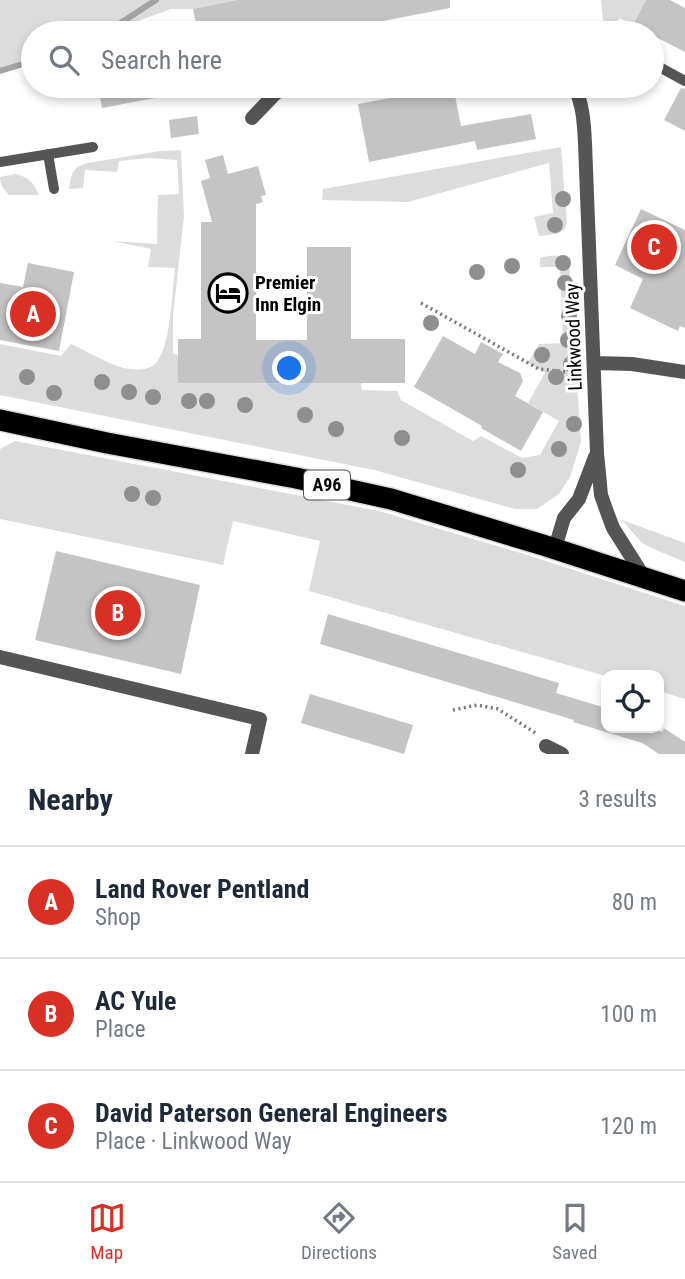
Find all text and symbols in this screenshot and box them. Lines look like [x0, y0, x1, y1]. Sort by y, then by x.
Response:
search box [21, 21, 664, 98]
icon: search [45, 41, 83, 79]
text: Search here [101, 45, 222, 75]
pin: C [631, 221, 677, 273]
place label: Premier Inn Elgin [255, 271, 321, 316]
hotel icon: Premier Inn Elgin [207, 272, 249, 314]
street label: Linkwood Way [560, 283, 587, 391]
pin: A [10, 288, 56, 340]
your location [272, 351, 306, 385]
road number: A96 [304, 471, 350, 500]
pin: B [95, 587, 141, 639]
map controls [601, 670, 664, 733]
button: locate [601, 670, 664, 733]
text: Nearby [28, 782, 113, 817]
text: 3 results [579, 786, 657, 813]
text: Land Rover Pentland [95, 874, 309, 904]
text: A [44, 889, 58, 916]
text: 80 m [612, 889, 657, 916]
text: Shop [95, 904, 141, 931]
text: AC Yule [95, 986, 176, 1016]
text: B [45, 1001, 57, 1028]
text: 100 m [600, 1001, 657, 1028]
text: Place [95, 1016, 145, 1043]
text: David Paterson General Engineers [95, 1098, 448, 1128]
text: C [44, 1113, 58, 1140]
text: 120 m [600, 1113, 657, 1140]
text: Place · Linkwood Way [95, 1128, 292, 1155]
tab: Map [88, 1199, 126, 1264]
tab: Directions [301, 1199, 377, 1264]
tab: Saved [552, 1199, 597, 1264]

